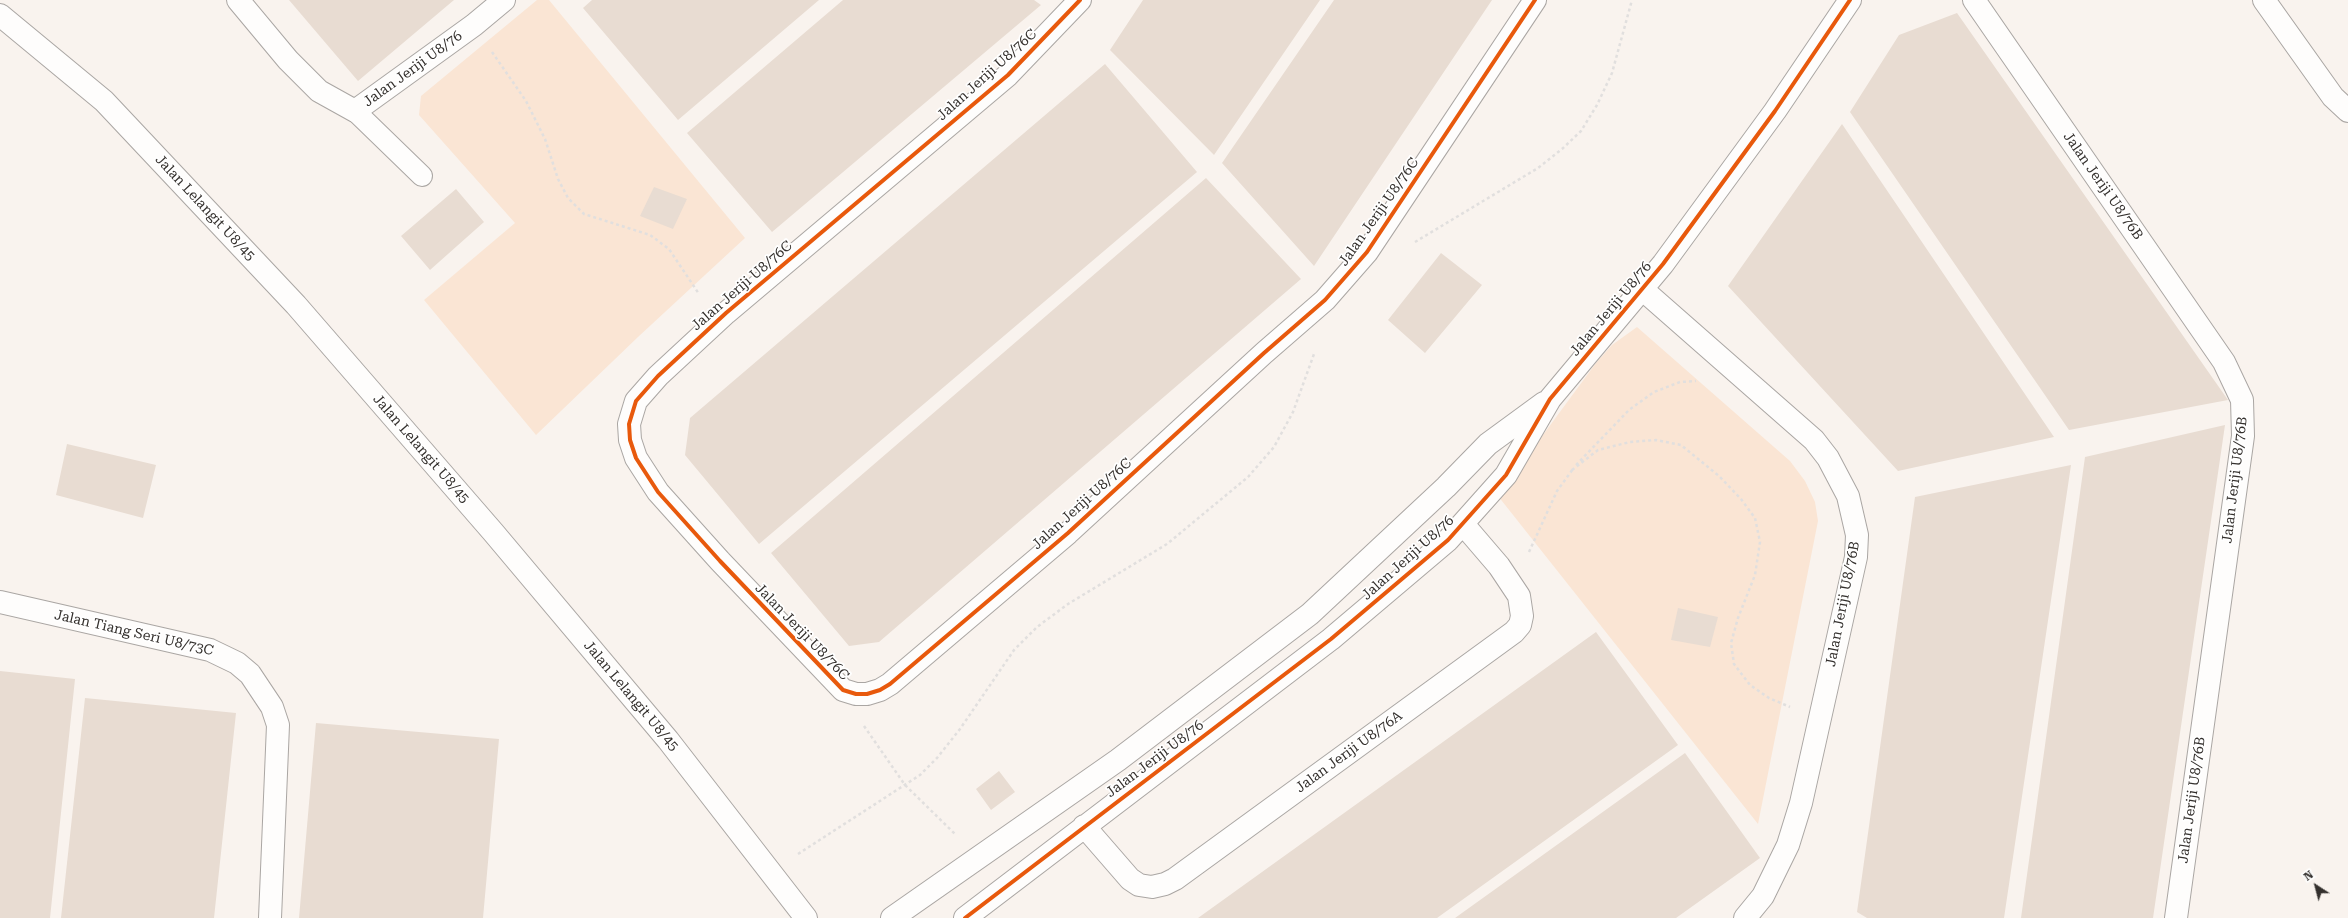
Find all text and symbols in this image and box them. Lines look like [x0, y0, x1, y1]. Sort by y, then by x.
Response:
street label: Jalan Jeriji U8/76C [934, 26, 1040, 124]
street label: Jalan Jeriji U8/76 [360, 27, 466, 111]
street label: Jalan Jeriji U8/76B [2060, 129, 2146, 243]
street label: Jalan Lelangit U8/45 [152, 152, 258, 264]
street label: Jalan Jeriji U8/76C [1335, 155, 1423, 269]
street label: Jalan Jeriji U8/76C [688, 238, 796, 334]
street label: Jalan Jeriji U8/76 [1567, 258, 1655, 360]
street label: Jalan Lelangit U8/45 [369, 391, 473, 507]
street label: Jalan Jeriji U8/76B [2219, 416, 2251, 544]
street label: Jalan Jeriji U8/76C [1029, 455, 1135, 553]
street label: Jalan Jeriji U8/76 [1358, 512, 1458, 604]
street label: Jalan Jeriji U8/76B [1823, 540, 1863, 668]
street label: Jalan Jeriji U8/76C [751, 580, 853, 684]
street label: Jalan Tiang Seri U8/73C [53, 607, 215, 659]
street label: Jalan Lelangit U8/45 [580, 637, 682, 755]
street label: Jalan Jeriji U8/76A [1292, 708, 1406, 796]
street label: Jalan Jeriji U8/76 [1103, 717, 1207, 801]
street label: Jalan Jeriji U8/76B [2175, 736, 2209, 864]
north arrow [2296, 866, 2336, 906]
text: N [2301, 868, 2316, 884]

